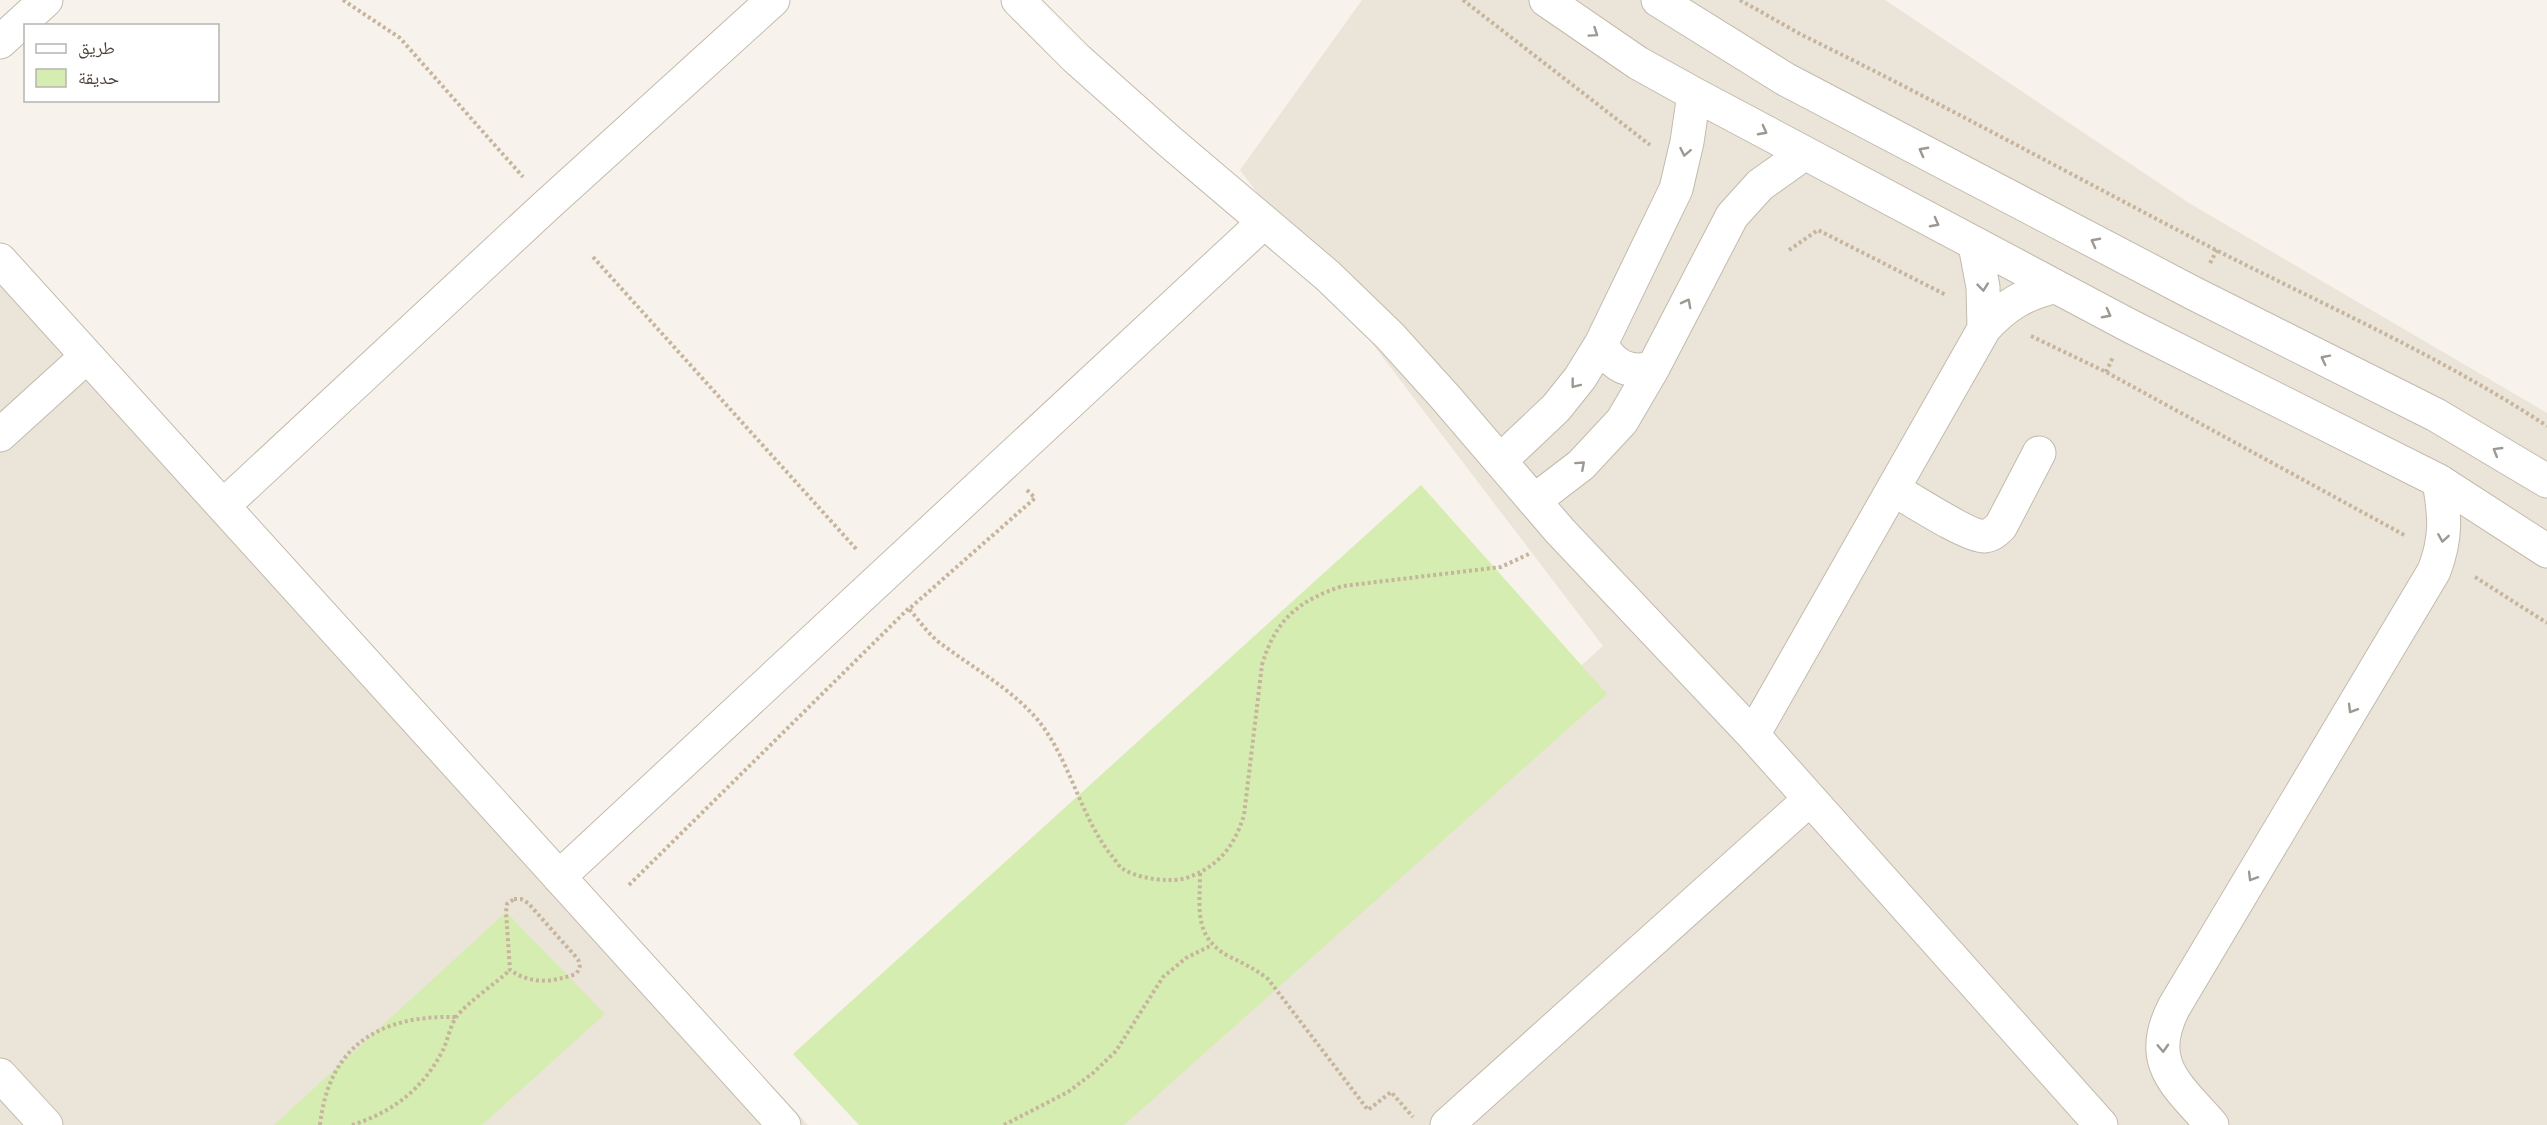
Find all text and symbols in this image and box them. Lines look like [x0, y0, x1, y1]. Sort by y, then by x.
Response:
legend [24, 24, 219, 102]
one-way arrow [1588, 26, 1599, 37]
text: طريق [78, 36, 115, 59]
text: حديقة [78, 66, 119, 88]
one-way arrow [1757, 124, 1767, 135]
one-way arrow [1679, 146, 1692, 156]
one-way arrow [1919, 147, 1929, 158]
one-way arrow [1928, 216, 1939, 227]
one-way arrow [2091, 237, 2102, 249]
one-way arrow [1976, 282, 1989, 291]
one-way arrow [1680, 299, 1691, 309]
one-way arrow [2101, 307, 2112, 319]
one-way arrow [2320, 355, 2331, 367]
one-way arrow [1572, 377, 1583, 388]
one-way arrow [2493, 447, 2503, 459]
one-way arrow [1574, 461, 1584, 472]
one-way arrow [2438, 534, 2450, 543]
one-way arrow [2348, 703, 2359, 713]
one-way arrow [2247, 871, 2259, 881]
one-way arrow [2156, 1043, 2169, 1052]

